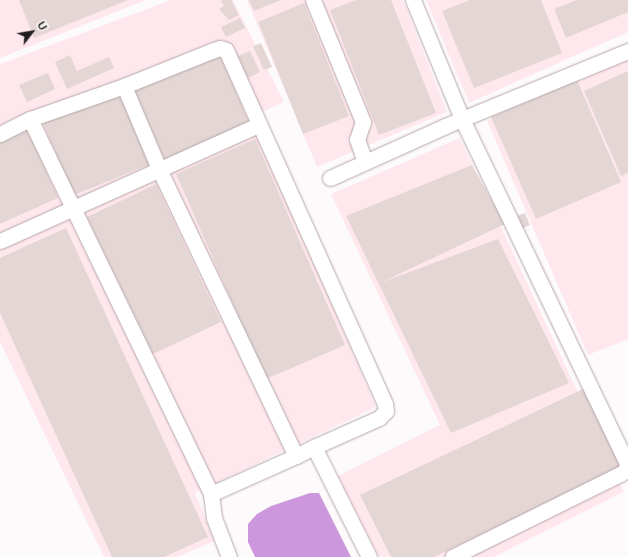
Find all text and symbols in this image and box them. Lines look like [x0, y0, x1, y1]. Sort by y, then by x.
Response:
north arrow [12, 12, 52, 52]
text: U [35, 19, 49, 32]

